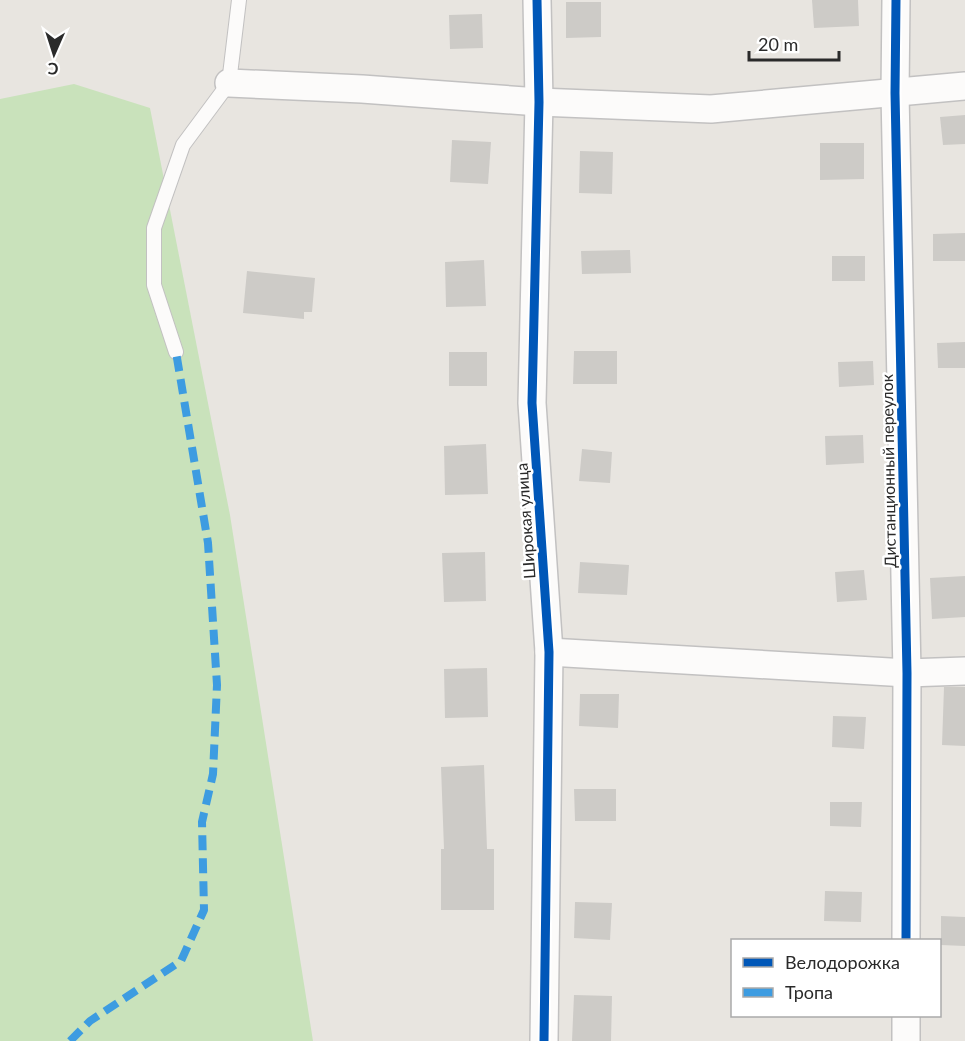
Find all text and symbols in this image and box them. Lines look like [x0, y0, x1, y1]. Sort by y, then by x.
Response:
north arrow [24, 24, 84, 84]
scale bar [749, 24, 839, 62]
text: 20 m [758, 33, 798, 55]
text: С [47, 60, 59, 79]
street label: Дистанционный переулок [877, 373, 899, 568]
street label: Широкая улица [511, 462, 539, 580]
legend [731, 939, 941, 1017]
text: Велодорожка [785, 951, 900, 973]
text: Тропа [785, 981, 833, 1003]

